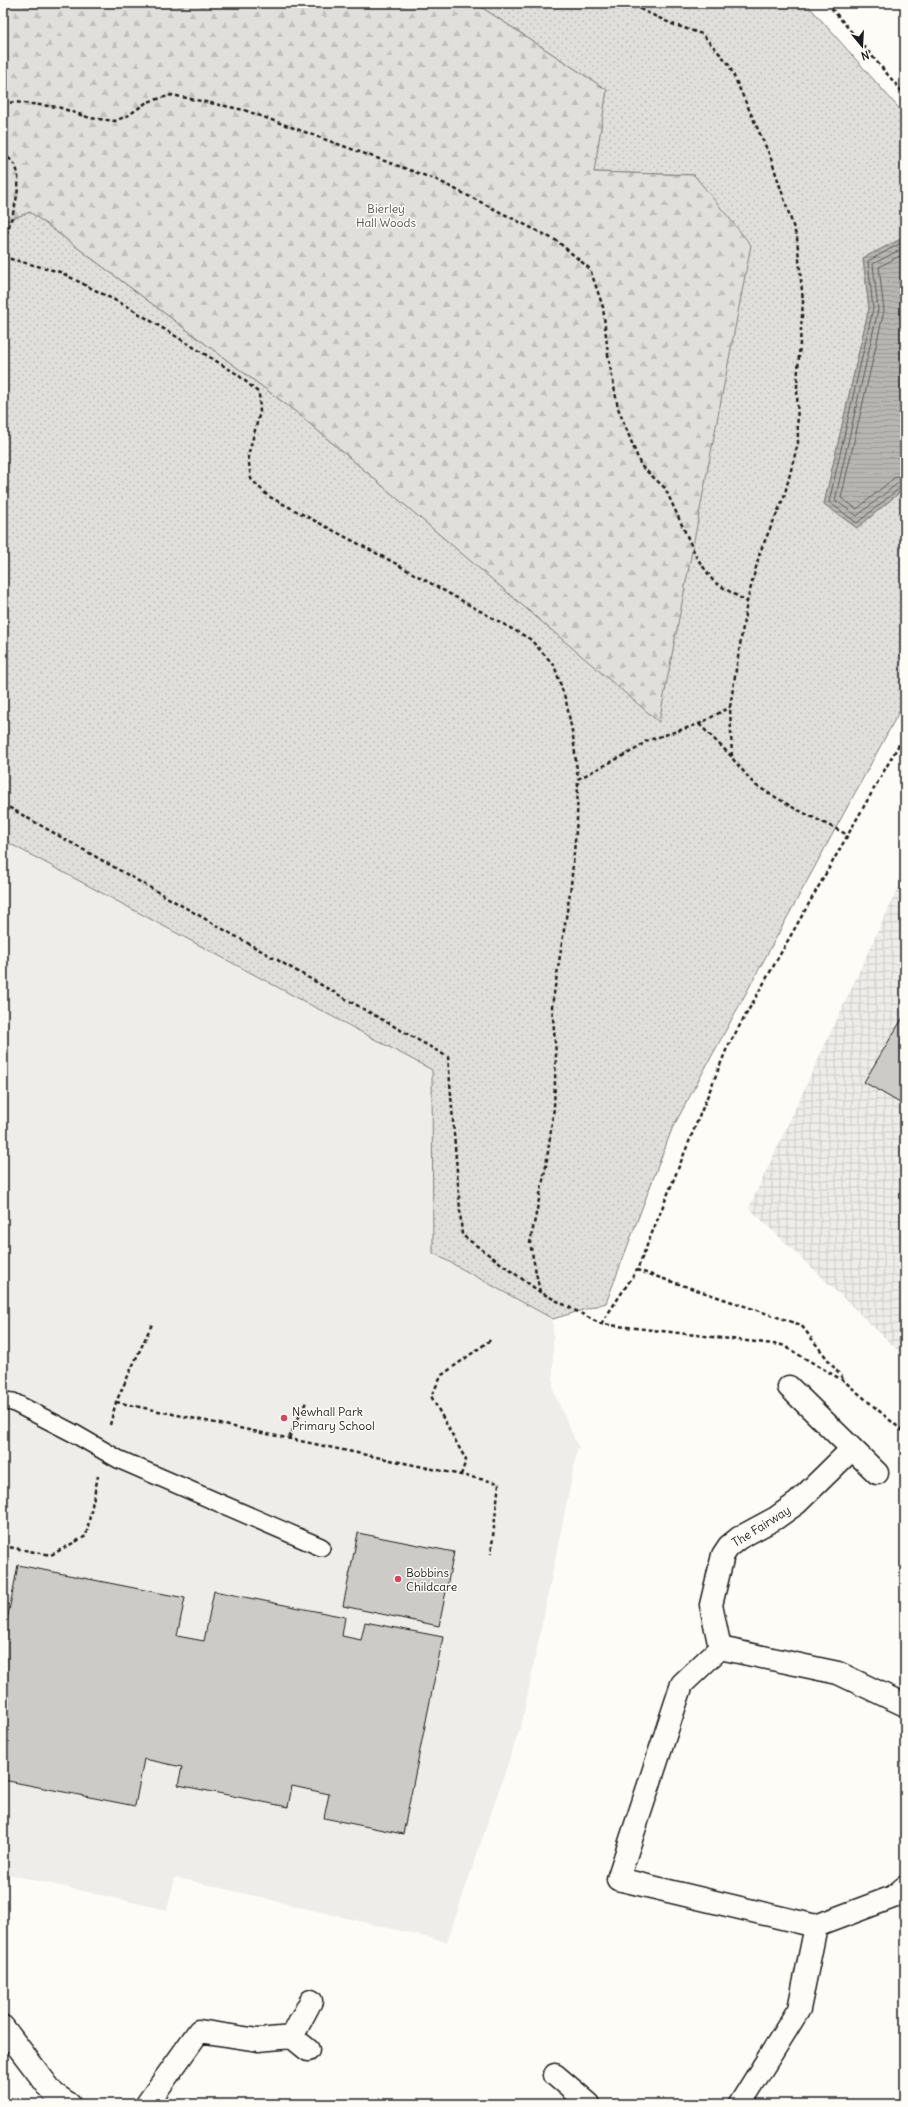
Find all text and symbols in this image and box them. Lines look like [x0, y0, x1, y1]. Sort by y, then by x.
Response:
north arrow [842, 26, 882, 66]
text: N [859, 48, 871, 63]
park label: Bierley Hall Woods [356, 201, 416, 230]
place label: Newhall Park Primary School [292, 1404, 375, 1433]
marker: Newhall Park Primary School [279, 1413, 289, 1423]
street label: The Fairway [729, 1502, 793, 1550]
place label: Bobbins Childcare [406, 1565, 457, 1594]
marker: Bobbins Childcare [393, 1574, 403, 1584]

